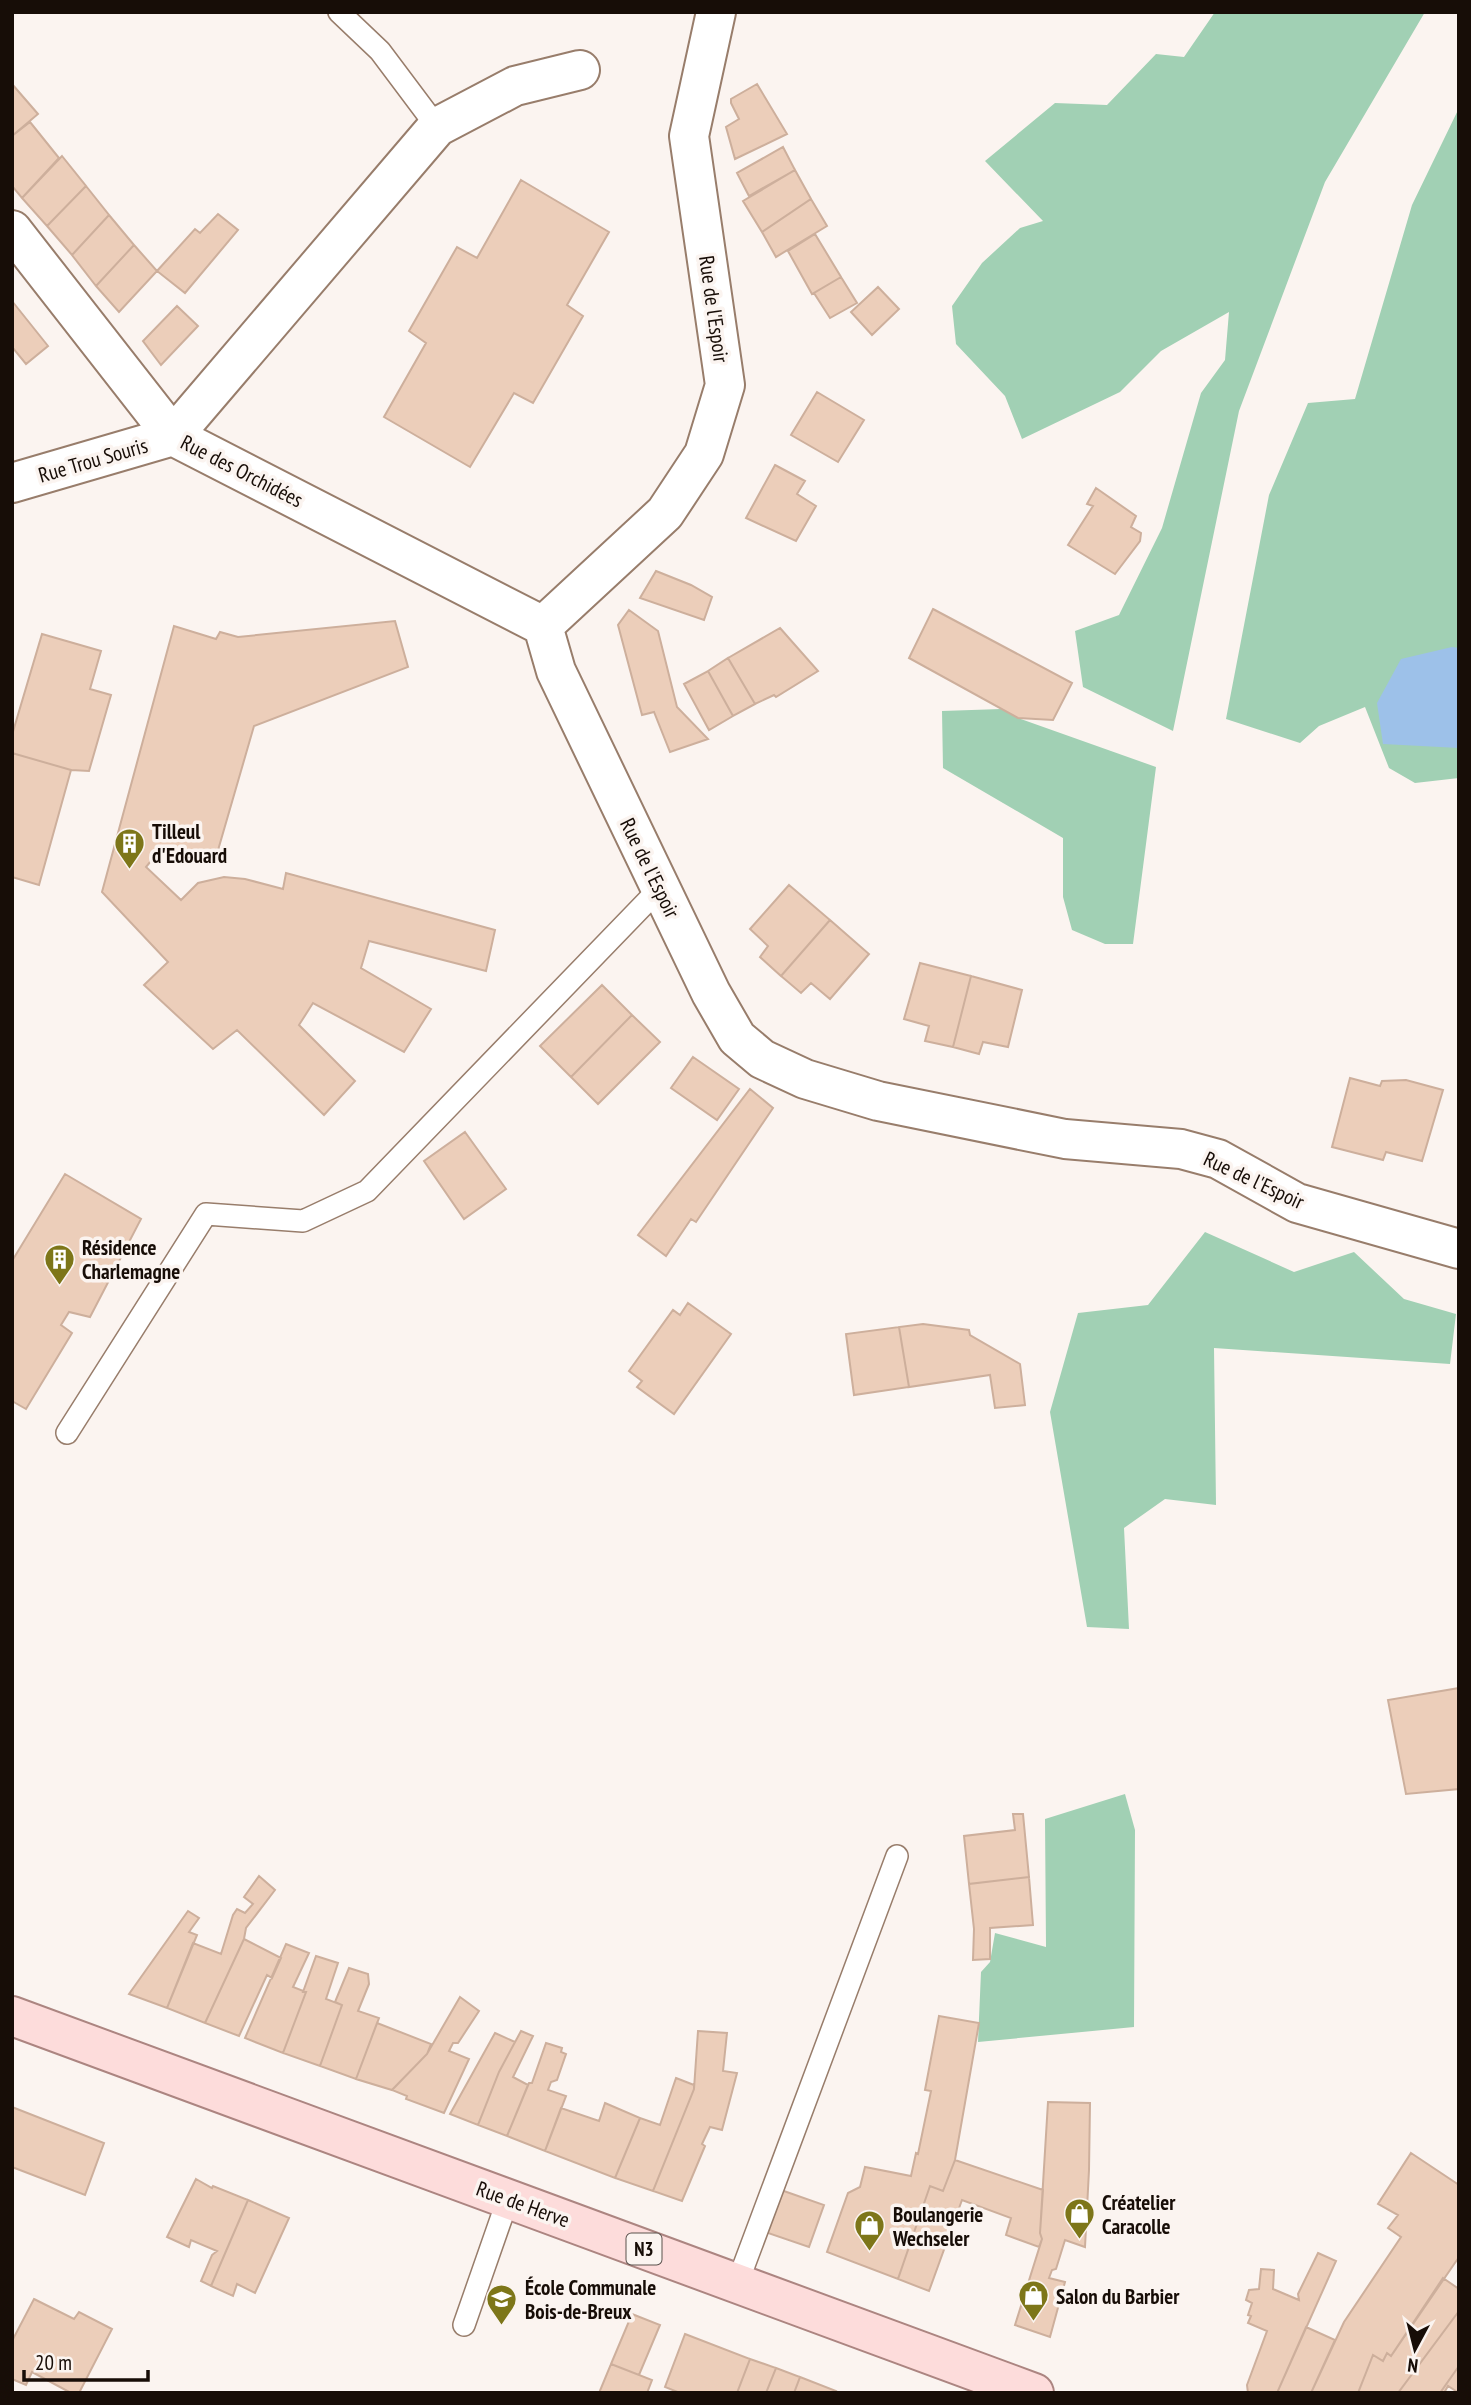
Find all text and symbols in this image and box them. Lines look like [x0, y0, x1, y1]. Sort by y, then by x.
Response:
street label: Rue de l'Espoir [693, 254, 735, 365]
street label: Rue des Orchidées [176, 429, 308, 513]
street label: Rue Trou Souris [35, 432, 151, 488]
street label: Rue de l'Espoir [614, 814, 686, 923]
place label: Tilleul d'Edouard [152, 818, 227, 869]
building icon: Tilleul d'Edouard [112, 826, 146, 870]
street label: Rue de l'Espoir [1199, 1145, 1309, 1215]
place label: Résidence Charlemagne [82, 1234, 180, 1285]
building icon: Résidence Charlemagne [42, 1242, 76, 1286]
street label: Rue de Herve [473, 2175, 573, 2233]
place label: Créatelier Caracolle [1102, 2189, 1176, 2240]
shop icon: Créatelier Caracolle [1062, 2197, 1096, 2241]
place label: Boulangerie Wechseler [892, 2201, 983, 2252]
shop icon: Boulangerie Wechseler [853, 2209, 887, 2253]
road number: N3 [626, 2234, 662, 2264]
place label: École Communale Bois-de-Breux [525, 2274, 656, 2325]
shop icon: Salon du Barbier [1016, 2279, 1050, 2323]
school or university icon: École Communale Bois-de-Breux [485, 2282, 519, 2326]
place label: Salon du Barbier [1056, 2283, 1180, 2310]
north arrow [1380, 2314, 1450, 2384]
scale bar [24, 2338, 149, 2382]
text: 20 m [35, 2349, 72, 2376]
text: N [1406, 2353, 1419, 2378]

